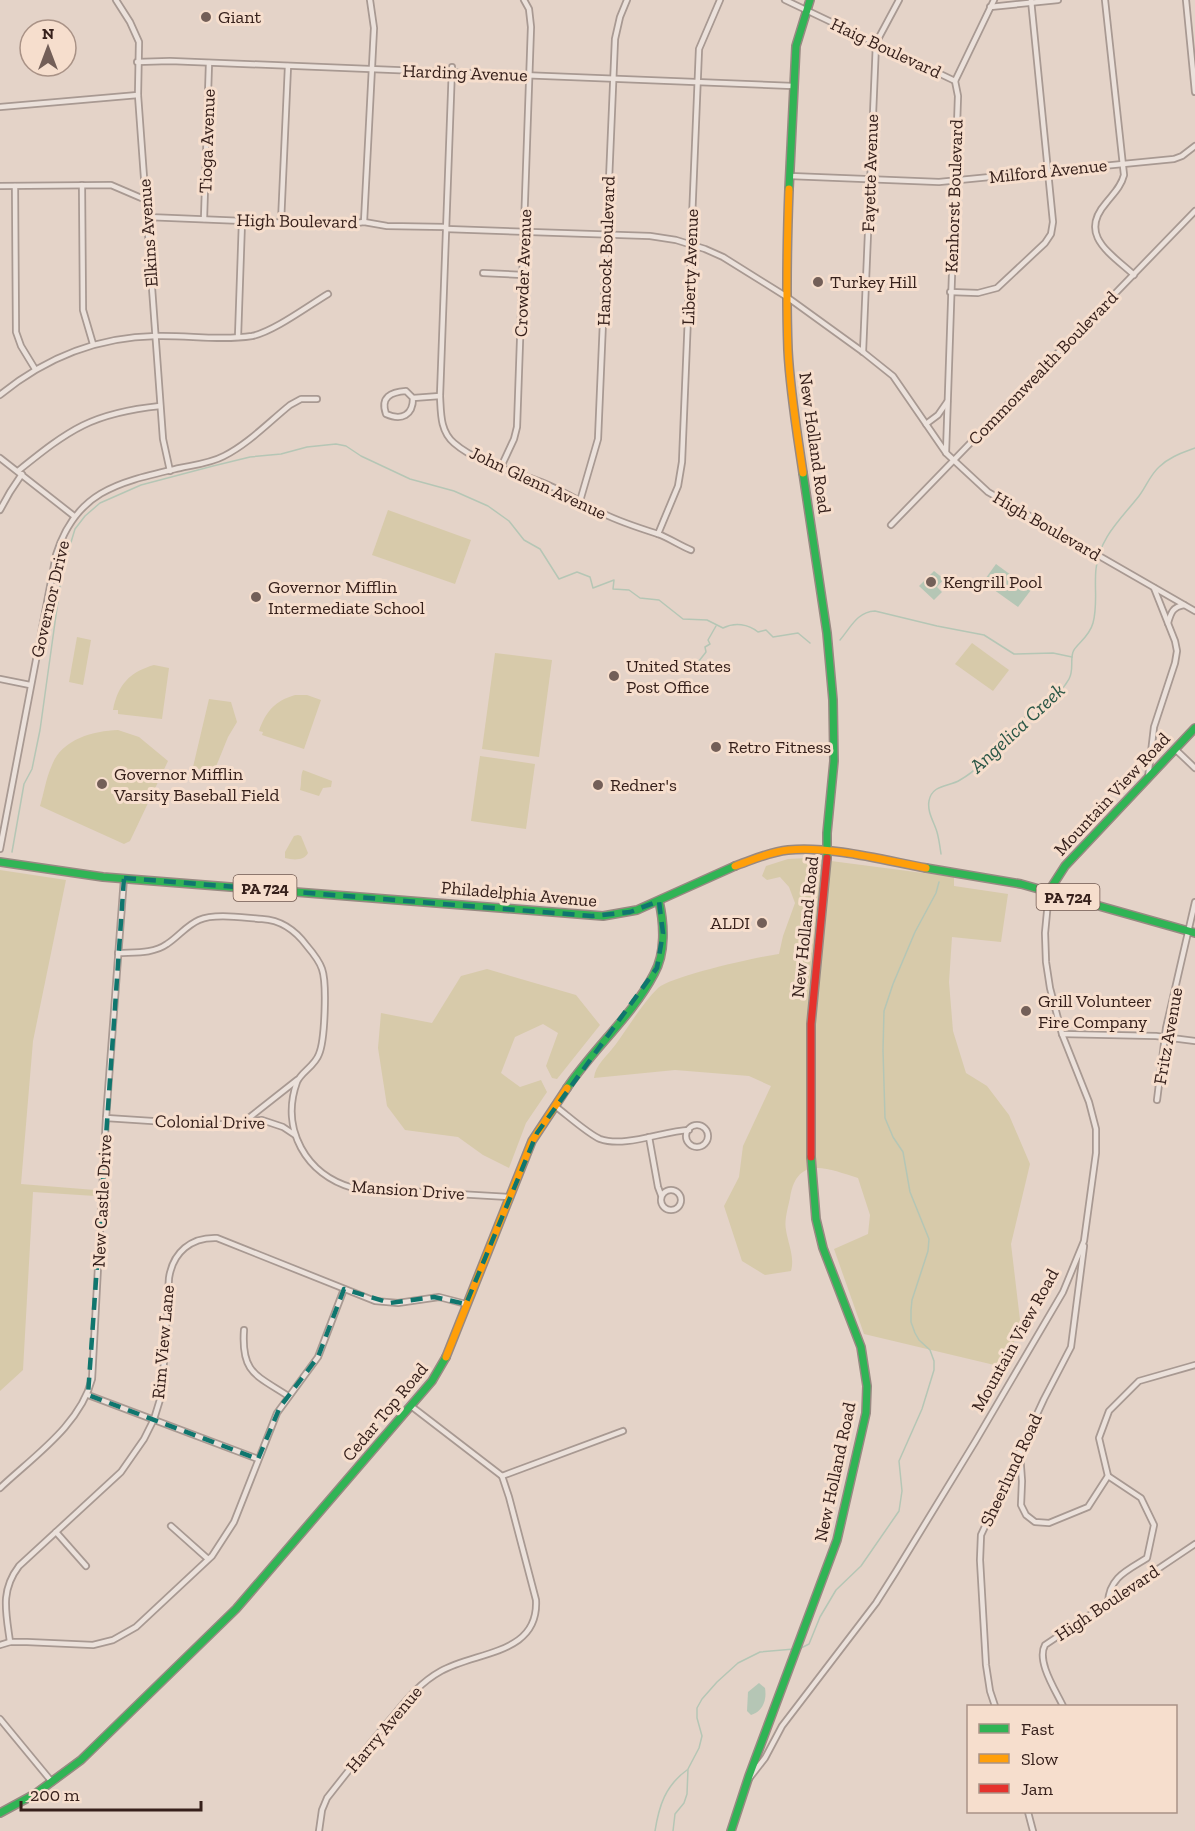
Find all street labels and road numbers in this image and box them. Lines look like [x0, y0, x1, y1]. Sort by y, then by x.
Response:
street label: Haig Boulevard [827, 13, 945, 83]
street label: Harding Avenue [402, 60, 528, 86]
street label: Tioga Avenue [194, 88, 220, 194]
street label: Fayette Avenue [857, 114, 883, 232]
street label: Kenhorst Boulevard [940, 119, 968, 273]
street label: Milford Avenue [988, 154, 1108, 188]
street label: Hancock Boulevard [592, 175, 620, 326]
street label: Elkins Avenue [133, 178, 163, 288]
street label: Liberty Avenue [677, 208, 703, 326]
street label: High Boulevard [236, 209, 358, 233]
street label: Crowder Avenue [510, 209, 536, 337]
street label: Commonwealth Boulevard [964, 286, 1122, 450]
street label: New Holland Road [794, 371, 836, 515]
street label: John Glenn Avenue [466, 442, 610, 524]
street label: High Boulevard [989, 486, 1105, 566]
street label: Governor Drive [26, 538, 74, 660]
street label: Mountain View Road [1049, 728, 1175, 860]
street label: New Holland Road [787, 855, 823, 999]
road number: PA 724 [234, 875, 296, 901]
street label: Philadelphia Avenue [440, 876, 598, 912]
road number: PA 724 [1036, 884, 1100, 910]
street label: Fritz Avenue [1149, 986, 1187, 1086]
street label: Colonial Drive [155, 1110, 265, 1134]
street label: New Castle Drive [88, 1134, 116, 1268]
street label: Mansion Drive [351, 1175, 465, 1205]
street label: Mountain View Road [967, 1265, 1063, 1415]
street label: Rim View Lane [147, 1284, 179, 1400]
street label: Cedar Top Road [337, 1358, 433, 1466]
street label: New Holland Road [809, 1400, 861, 1544]
street label: Sheerlund Road [975, 1410, 1047, 1530]
street label: High Boulevard [1051, 1560, 1163, 1646]
street label: Harry Avenue [341, 1681, 427, 1777]

